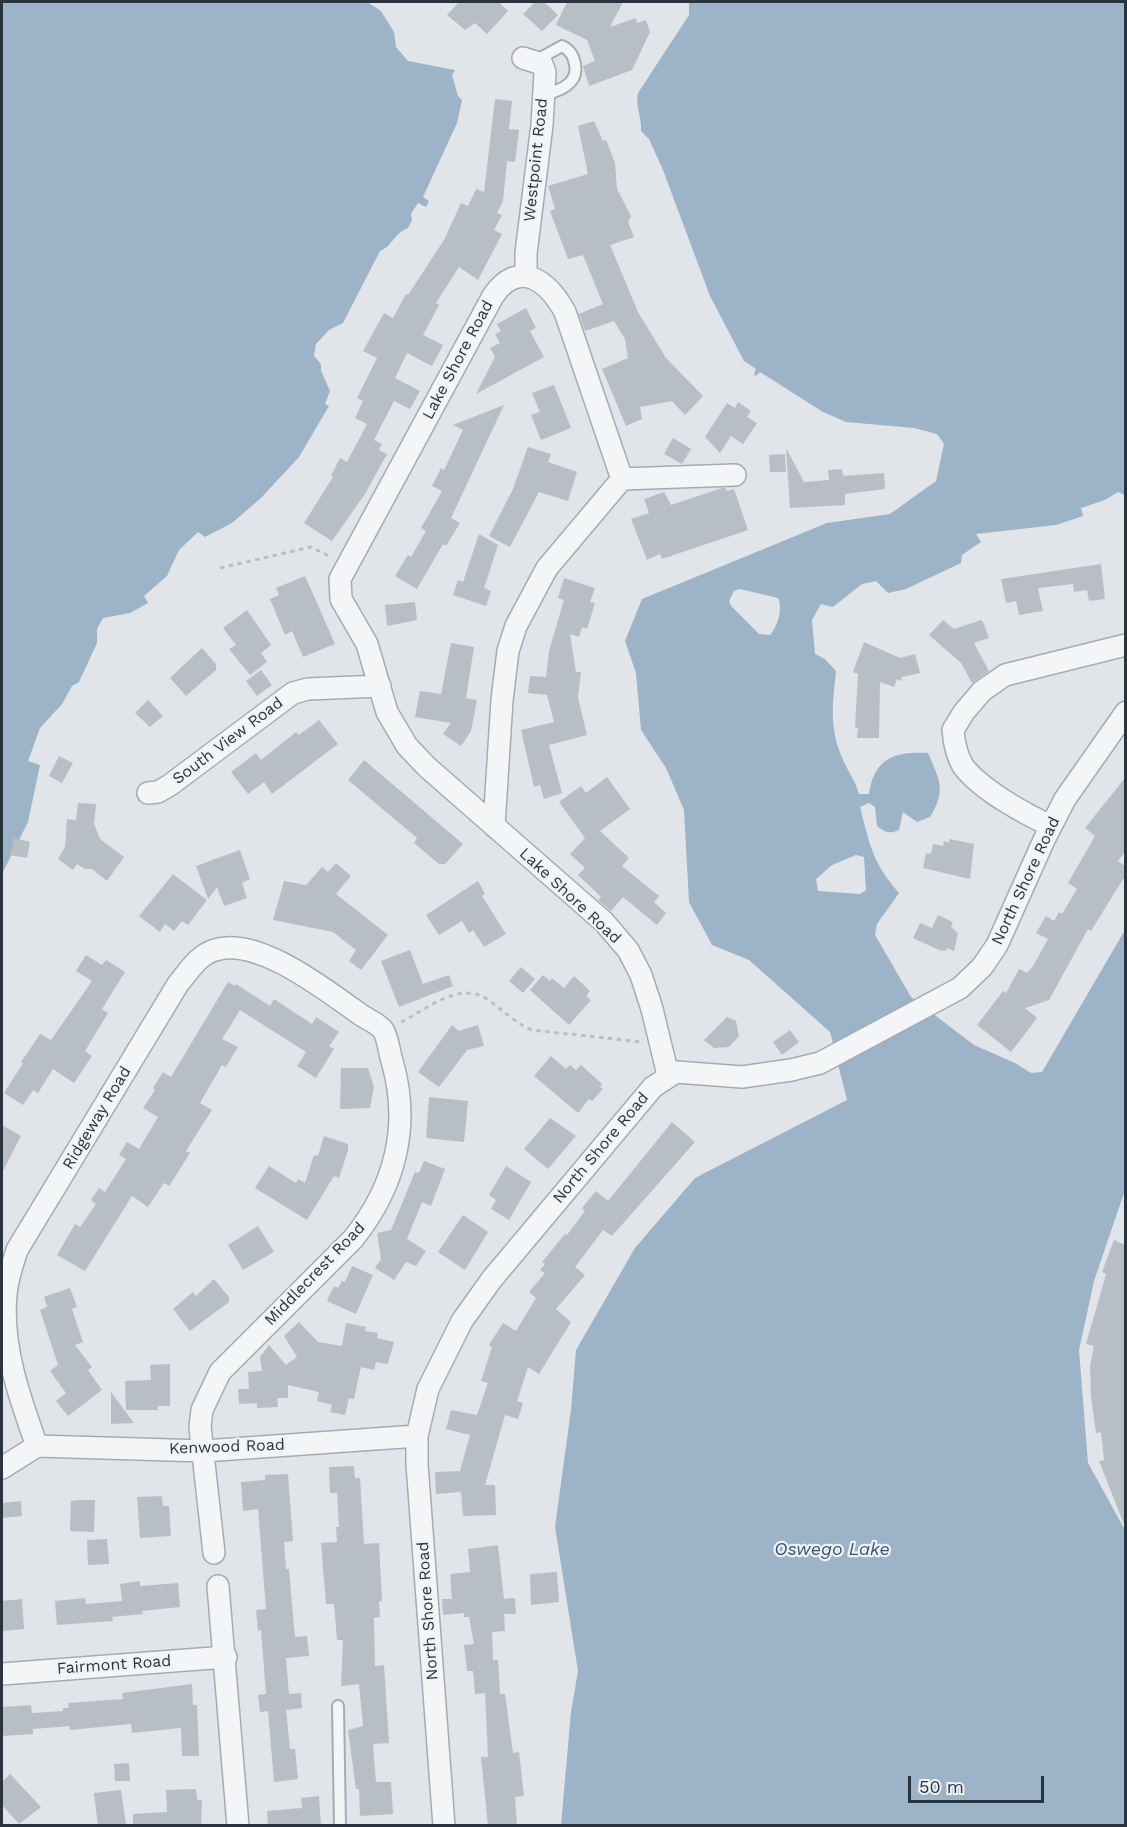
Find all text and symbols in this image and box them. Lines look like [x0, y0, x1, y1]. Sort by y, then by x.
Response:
street label: Westpoint Road [520, 97, 552, 223]
street label: Lake Shore Road [419, 297, 497, 423]
street label: South View Road [169, 693, 287, 789]
street label: North Shore Road [988, 814, 1064, 948]
street label: Lake Shore Road [515, 844, 625, 948]
street label: Ridgeway Road [59, 1063, 135, 1173]
street label: North Shore Road [549, 1089, 653, 1207]
street label: Middlecrest Road [261, 1218, 369, 1330]
street label: Kenwood Road [169, 1435, 285, 1459]
water label: Oswego Lake [774, 1539, 890, 1561]
street label: North Shore Road [414, 1541, 442, 1681]
street label: Fairmont Road [56, 1651, 172, 1679]
scale bar [911, 1764, 1048, 1802]
text: 50 m [919, 1776, 964, 1797]

